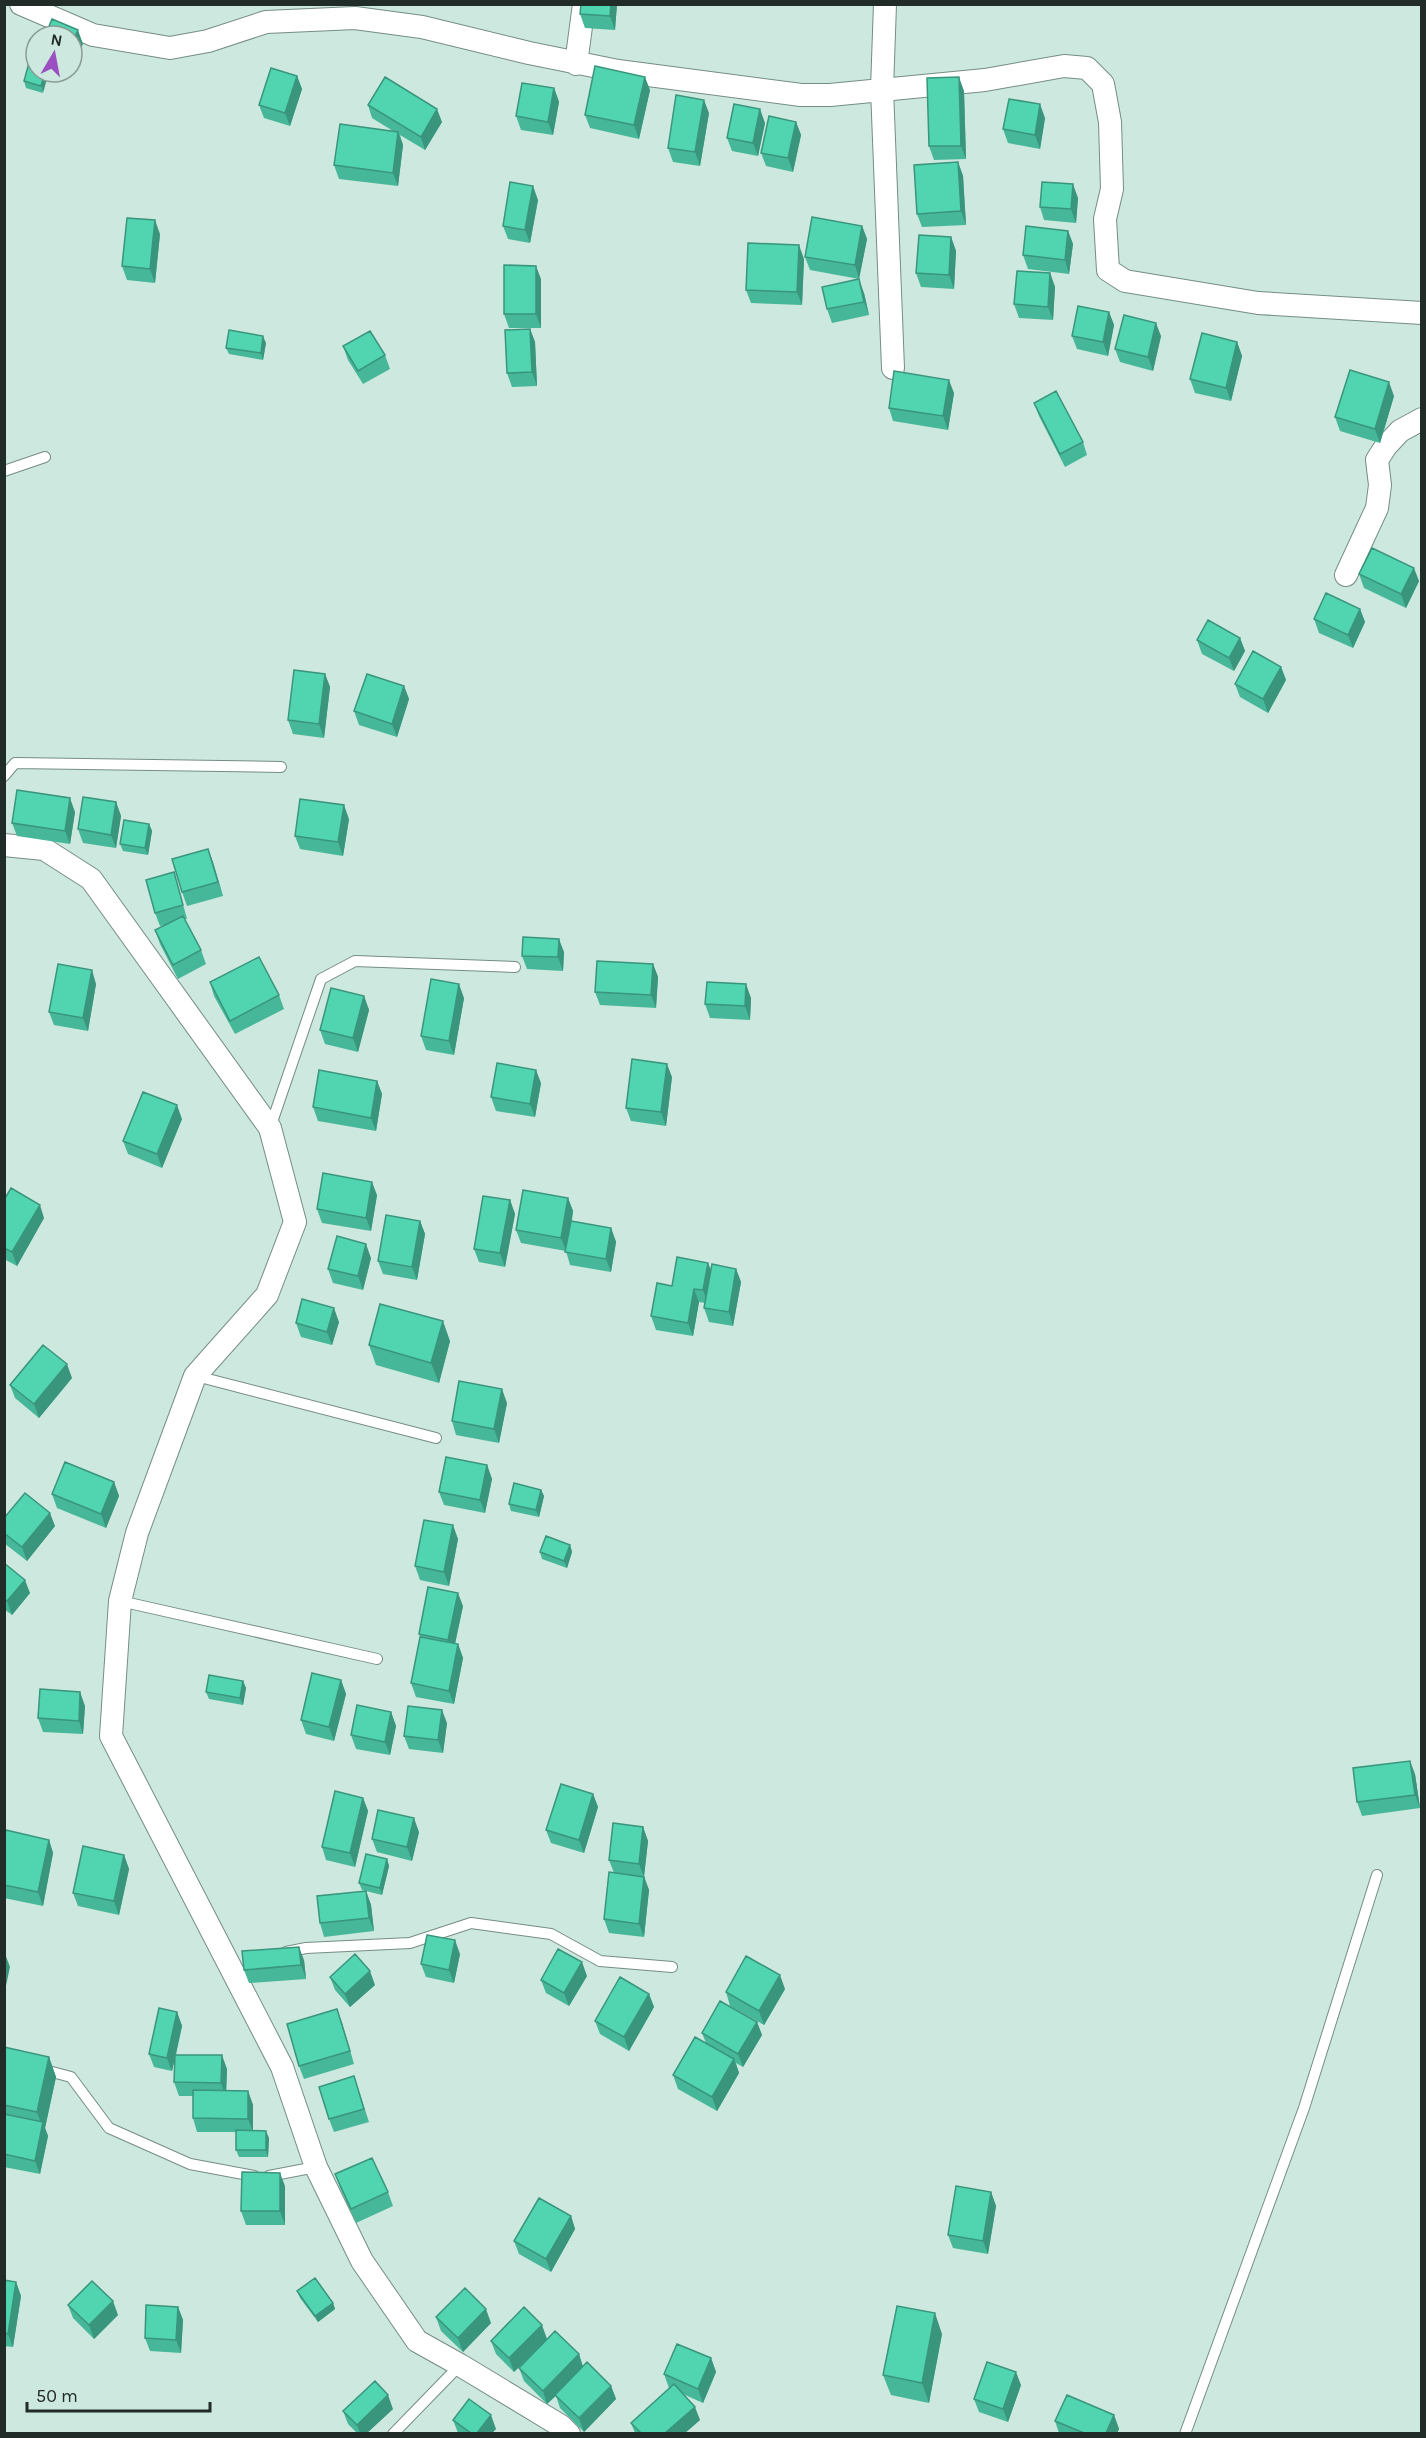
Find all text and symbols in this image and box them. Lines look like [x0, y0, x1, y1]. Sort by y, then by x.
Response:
north arrow [24, 24, 84, 84]
text: N [49, 29, 64, 50]
scale bar [27, 2375, 210, 2413]
text: 50 m [36, 2385, 78, 2407]

